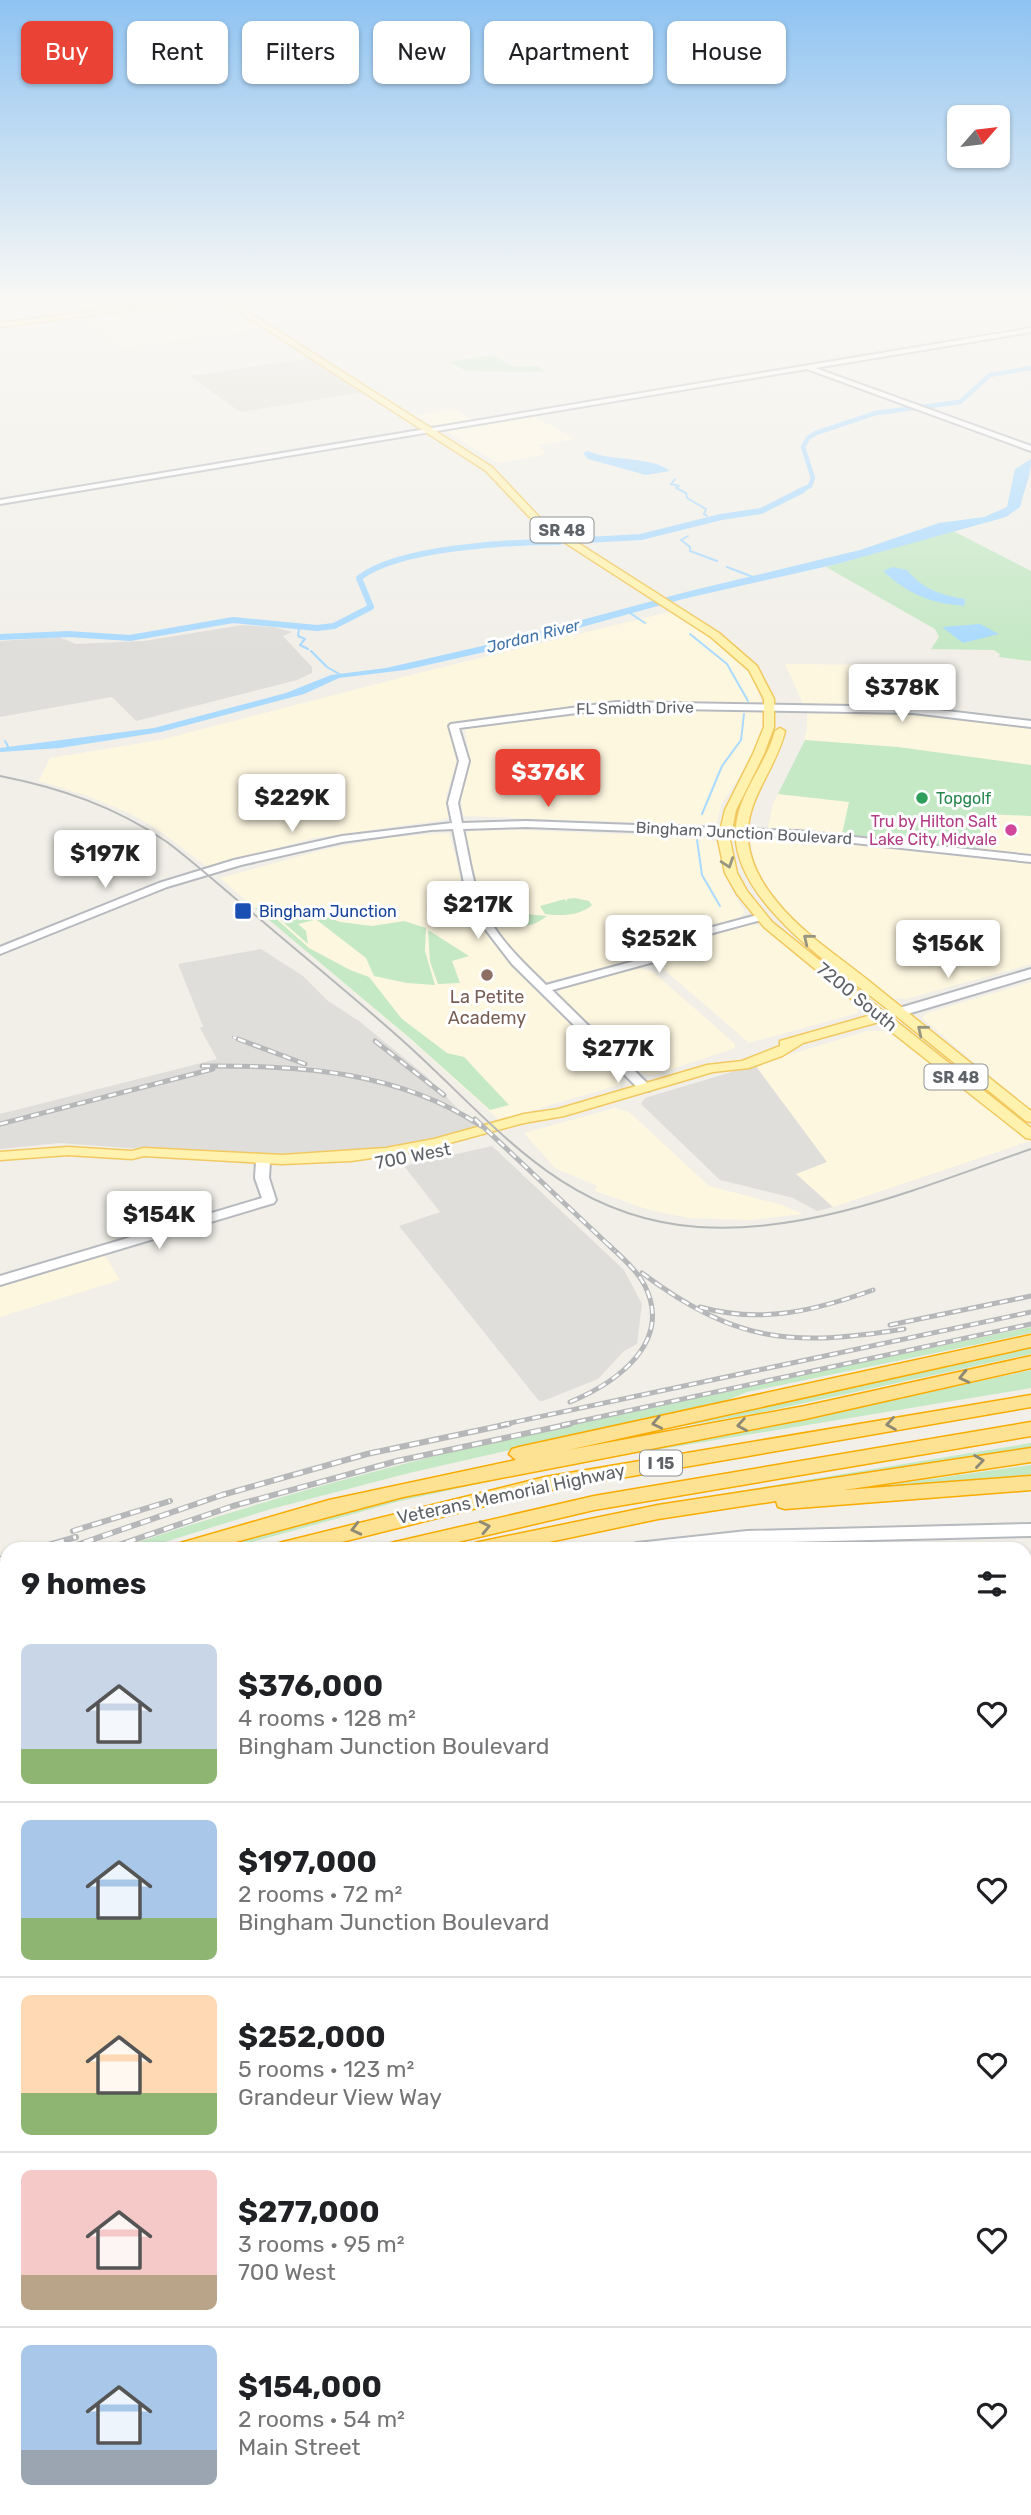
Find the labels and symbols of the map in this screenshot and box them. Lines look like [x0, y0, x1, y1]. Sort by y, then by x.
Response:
north arrow [947, 105, 1010, 168]
road number: SR 48 [530, 517, 594, 542]
water label: Jordan River [484, 615, 583, 657]
pin: $378K [853, 664, 951, 724]
street label: FL Smidth Drive [576, 697, 694, 719]
pin: $376K [499, 750, 597, 809]
pin: $229K [243, 774, 341, 834]
place label: Topgolf [936, 789, 992, 808]
marker: Topgolf [914, 790, 930, 806]
place label: Tru by Hilton Salt Lake City Midvale [869, 812, 997, 849]
street label: Bingham Junction Boulevard [635, 818, 853, 848]
marker: Tru by Hilton Salt Lake City Midvale [1003, 822, 1019, 838]
pin: $197K [56, 830, 154, 890]
one-way arrow [720, 857, 734, 869]
pin: $217K [429, 881, 527, 941]
marker: Bingham Junction [233, 901, 253, 921]
place label: Bingham Junction [259, 902, 397, 921]
pin: $252K [610, 916, 708, 975]
pin: $156K [899, 920, 997, 980]
one-way arrow [803, 935, 816, 947]
street label: 7200 South [812, 958, 902, 1036]
marker: La Petite Academy [479, 967, 495, 983]
place label: La Petite Academy [448, 986, 526, 1029]
pin: $277K [569, 1026, 667, 1085]
one-way arrow [918, 1026, 931, 1038]
road number: SR 48 [925, 1064, 988, 1090]
street label: 700 West [373, 1138, 453, 1174]
pin: $154K [110, 1192, 208, 1251]
one-way arrow [959, 1369, 971, 1384]
one-way arrow [651, 1415, 663, 1430]
one-way arrow [885, 1416, 897, 1431]
one-way arrow [736, 1417, 748, 1432]
road number: I 15 [640, 1450, 682, 1476]
one-way arrow [973, 1454, 985, 1469]
street label: Veterans Memorial Highway [395, 1459, 627, 1529]
one-way arrow [350, 1521, 362, 1535]
one-way arrow [479, 1521, 491, 1535]

